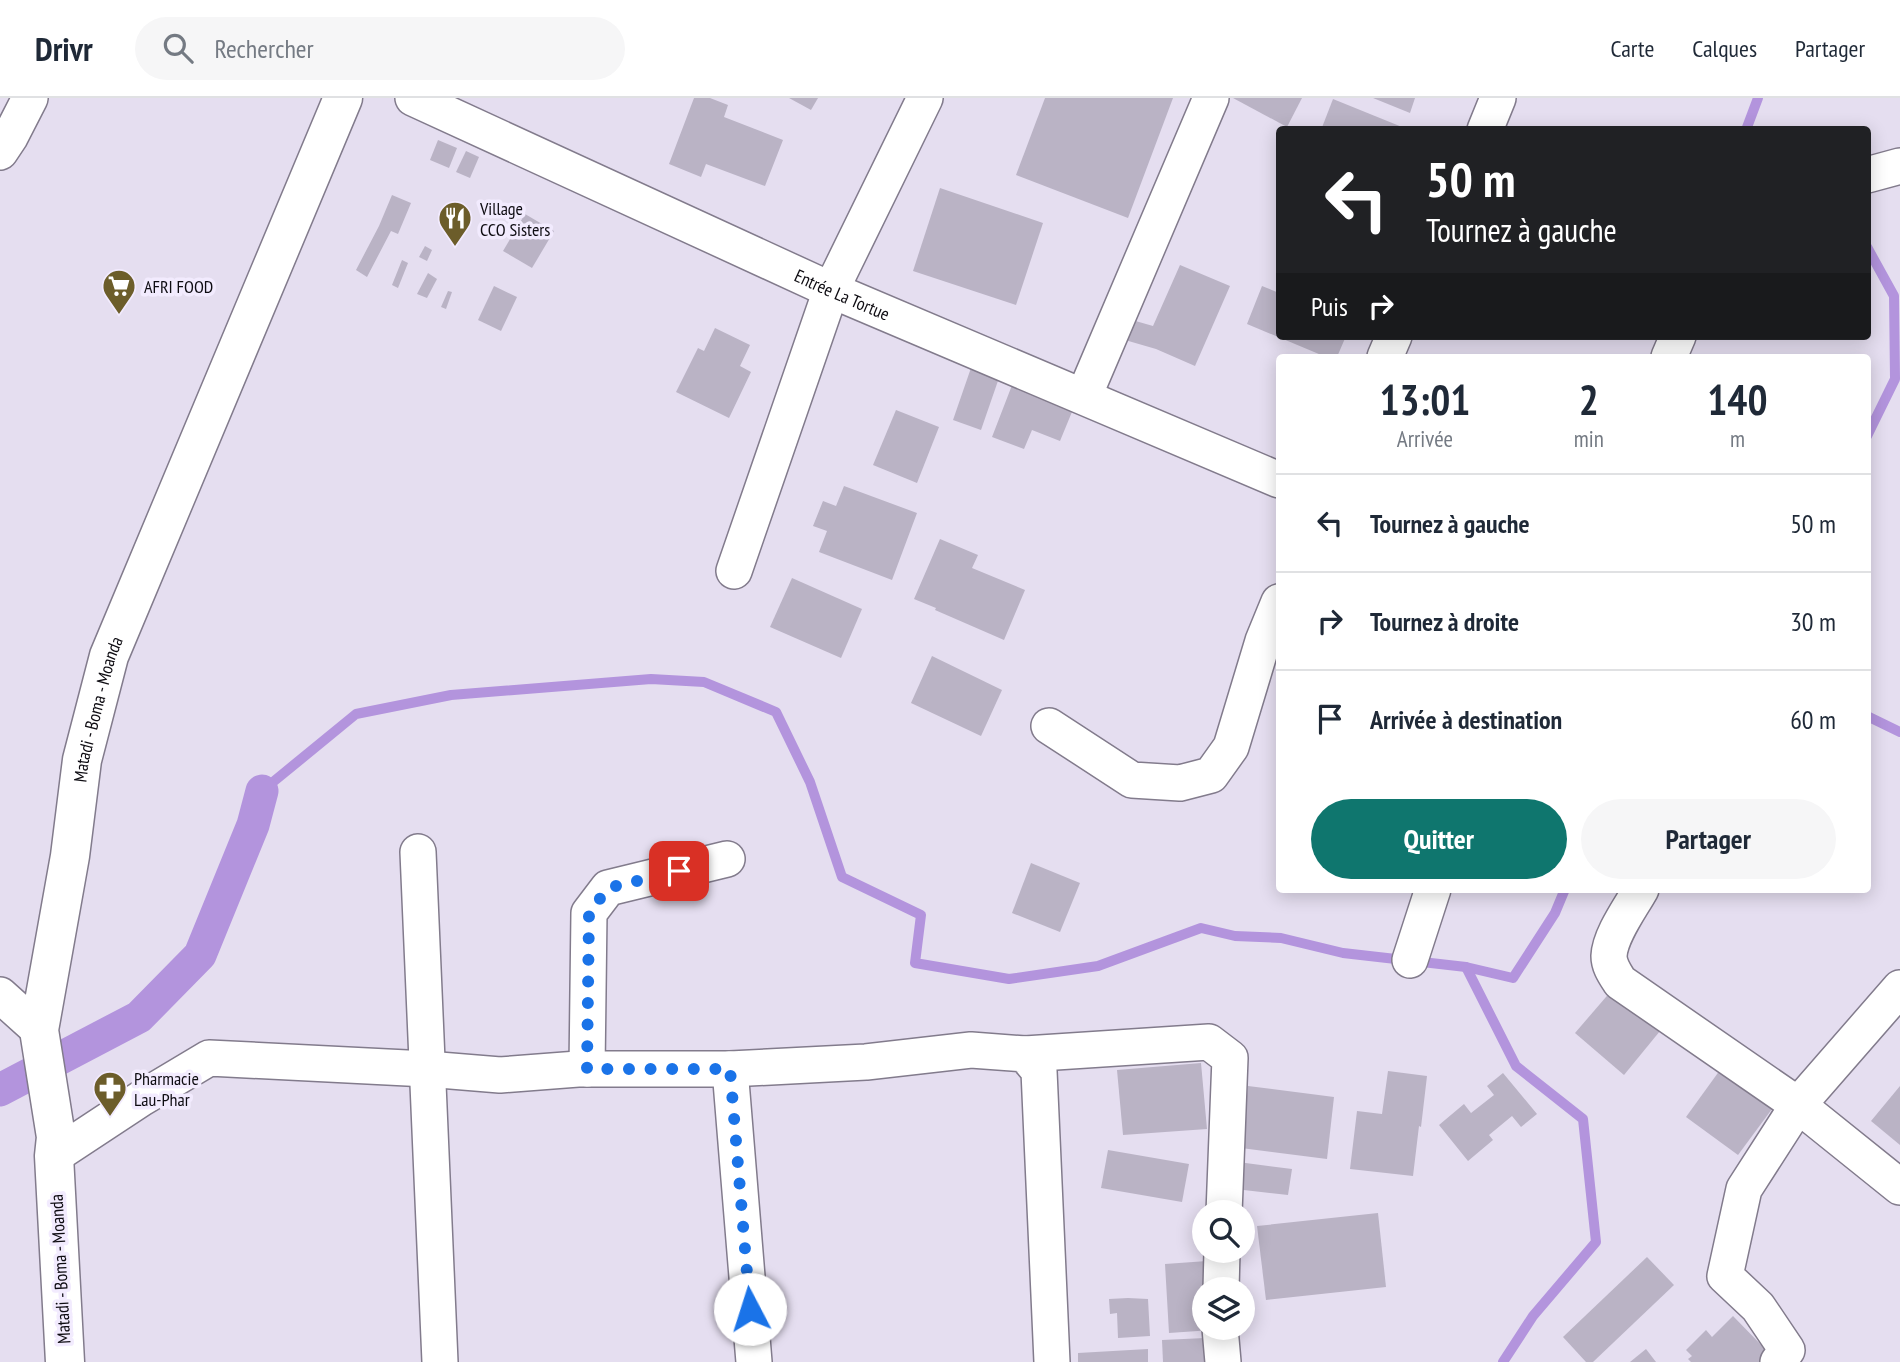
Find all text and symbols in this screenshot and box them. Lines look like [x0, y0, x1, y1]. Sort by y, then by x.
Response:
search box [135, 17, 625, 80]
text: Drivr [35, 27, 93, 70]
icon: search [159, 29, 197, 67]
text: Rechercher [215, 32, 314, 65]
text: Carte [1611, 33, 1654, 64]
text: Calques [1692, 33, 1757, 64]
text: Partager [1795, 33, 1865, 64]
text: 50 m [1426, 147, 1515, 211]
icon: left [1311, 154, 1402, 245]
place label: Village CCO Sisters [479, 197, 550, 241]
restaurant icon: Village CCO Sisters [436, 199, 474, 248]
text: Tournez à gauche [1426, 209, 1617, 251]
street label: Entrée La Tortue [791, 263, 893, 325]
supermarket icon: AFRI FOOD [100, 267, 138, 316]
place label: AFRI FOOD [144, 275, 213, 298]
icon: right [1362, 287, 1400, 325]
text: Puis [1311, 290, 1348, 323]
text: 13:01 [1379, 372, 1470, 427]
text: 2 [1579, 372, 1599, 427]
text: 140 [1707, 372, 1768, 427]
text: Arrivée [1397, 424, 1453, 453]
text: min [1574, 424, 1604, 453]
text: m [1730, 424, 1745, 453]
icon: left [1311, 504, 1349, 542]
text: Tournez à gauche [1370, 507, 1530, 540]
text: 50 m [1790, 507, 1836, 540]
icon: right [1311, 602, 1349, 640]
text: Tournez à droite [1370, 605, 1519, 638]
text: 30 m [1790, 605, 1836, 638]
street label: Matadi - Boma - Moanda [68, 633, 127, 784]
icon: arrive [1311, 700, 1349, 738]
text: Arrivée à destination [1370, 703, 1562, 736]
text: 60 m [1790, 703, 1836, 736]
button: Quitter [1311, 799, 1567, 879]
button: Partager [1581, 799, 1836, 879]
pin [649, 841, 709, 901]
icon: arrive [660, 852, 698, 890]
place label: Pharmacie Lau-Phar [134, 1067, 199, 1111]
pharmacy icon: Pharmacie Lau-Phar [91, 1069, 129, 1118]
street label: Matadi - Boma - Moanda [45, 1193, 75, 1345]
map controls [1192, 1200, 1255, 1340]
button: search [1192, 1200, 1255, 1263]
position arrow [713, 1272, 787, 1346]
button: layers [1192, 1277, 1255, 1340]

